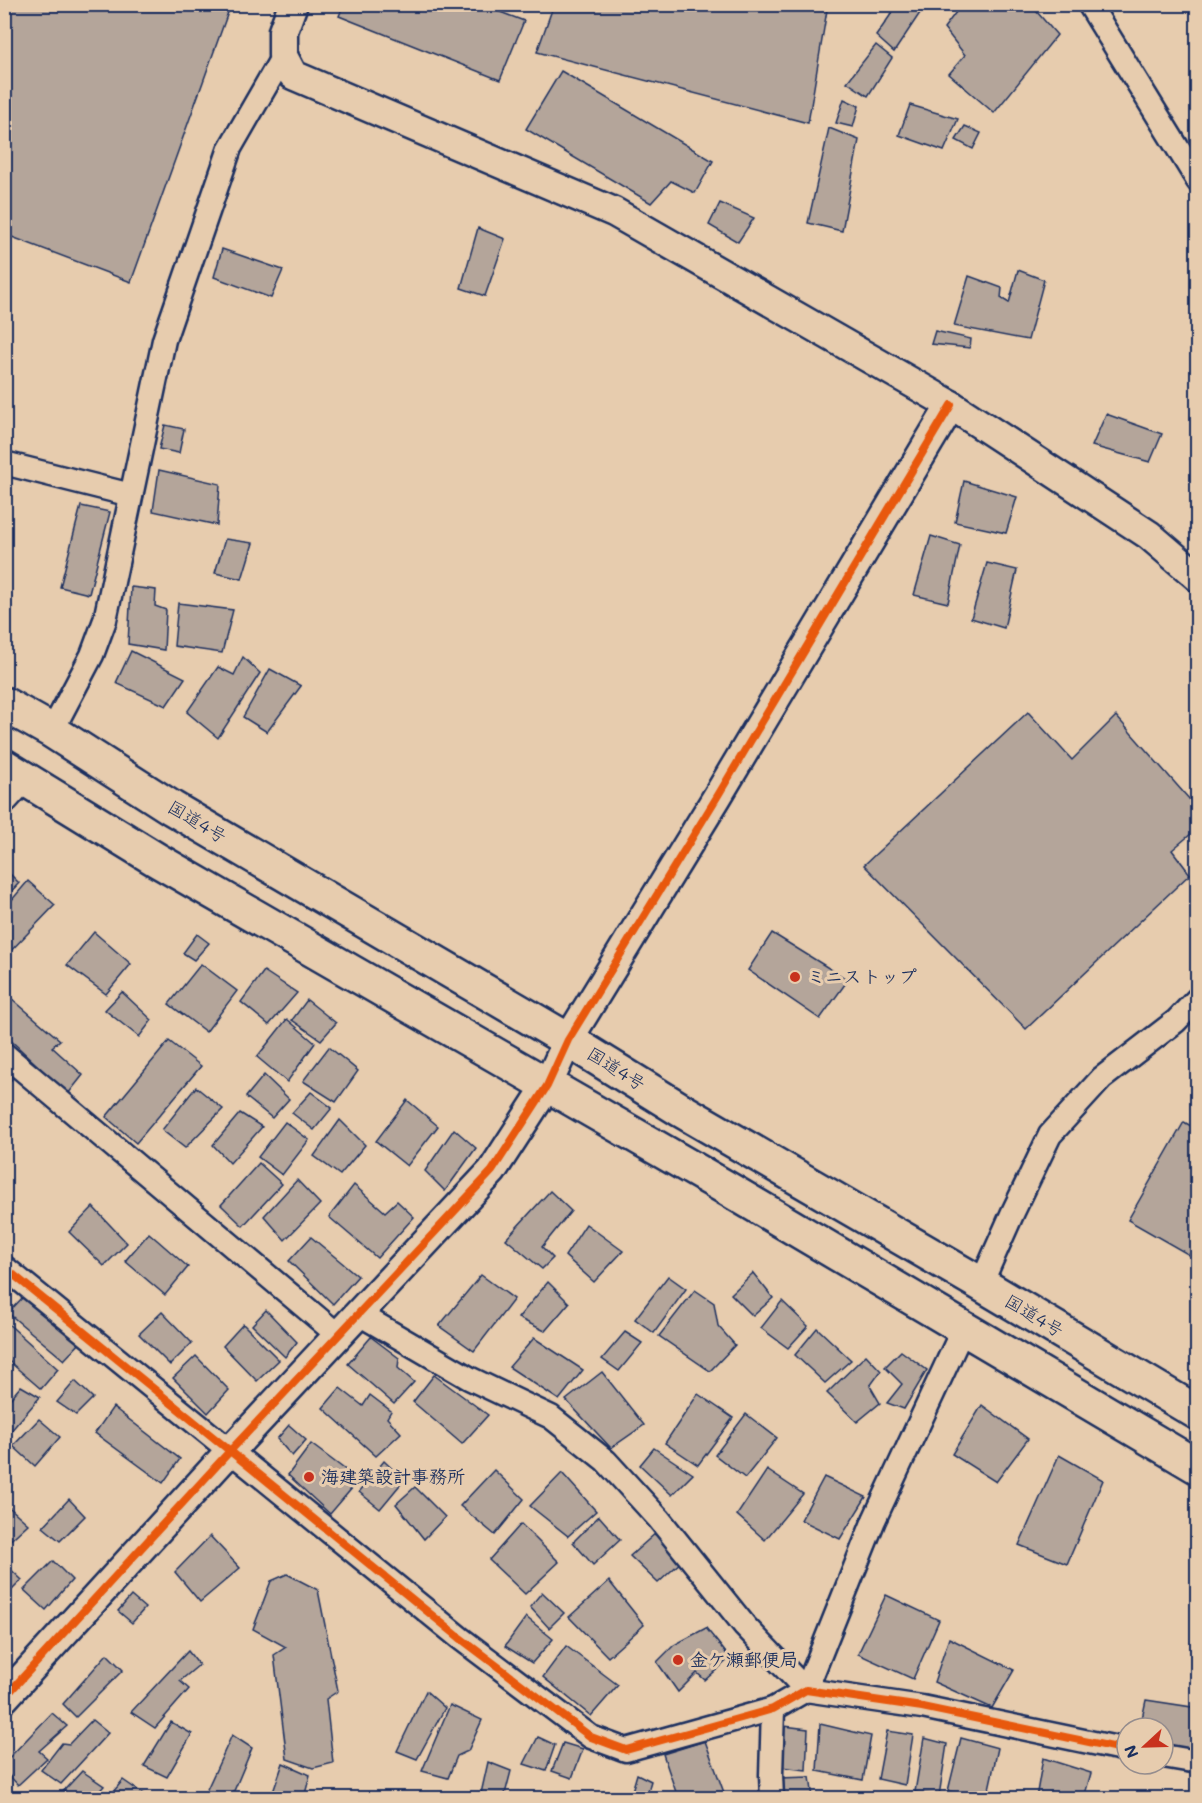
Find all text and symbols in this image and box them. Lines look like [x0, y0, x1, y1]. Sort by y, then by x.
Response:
street label: 国道4号 [164, 794, 231, 848]
place label: ミニストップ [807, 964, 917, 988]
marker: ミニストップ [788, 970, 802, 984]
street label: 国道4号 [583, 1041, 650, 1095]
street label: 国道4号 [1001, 1288, 1068, 1342]
place label: 海建築設計事務所 [321, 1464, 465, 1488]
marker: 海建築設計事務所 [302, 1470, 316, 1484]
place label: 金ケ瀬郵便局 [690, 1647, 798, 1671]
marker: 金ケ瀬郵便局 [671, 1653, 685, 1667]
north arrow [1115, 1716, 1175, 1776]
text: N [1119, 1742, 1143, 1761]

